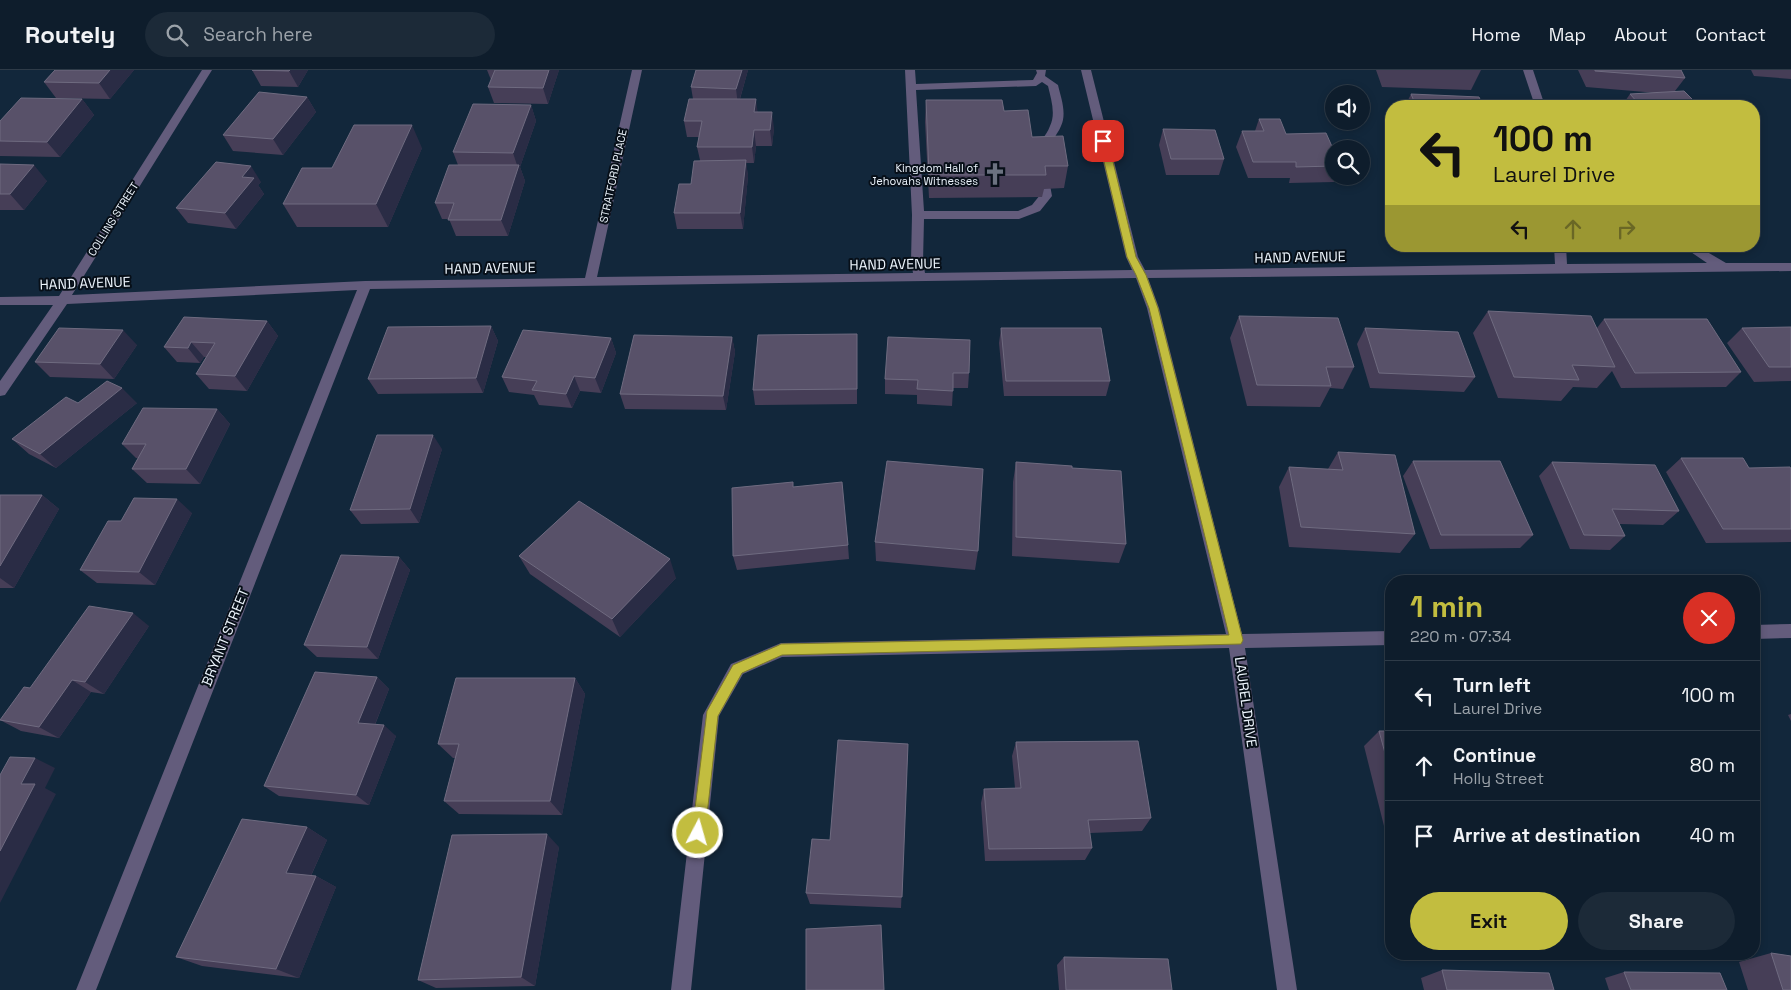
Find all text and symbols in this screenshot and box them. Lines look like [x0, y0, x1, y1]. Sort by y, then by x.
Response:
search box [145, 12, 495, 57]
text: Routely [25, 19, 115, 50]
icon: search [163, 21, 191, 49]
text: Search here [203, 22, 313, 47]
text: Home [1472, 23, 1521, 46]
text: Map [1549, 23, 1586, 46]
text: About [1614, 23, 1668, 46]
text: Contact [1696, 23, 1766, 46]
map controls [1325, 85, 1370, 185]
button: sound [1325, 85, 1370, 130]
text: 100 m [1493, 117, 1593, 161]
pin [1082, 120, 1124, 162]
icon: left [1410, 120, 1475, 185]
icon: arrive [1089, 127, 1117, 155]
street label: STRATFORD PLACE [596, 128, 630, 224]
button: search [1325, 140, 1370, 185]
text: Laurel Drive [1493, 160, 1616, 188]
place label: Kingdom Hall of Jehovahs Witnesses [870, 161, 978, 188]
church icon: Kingdom Hall of Jehovahs Witnesses [982, 161, 1008, 187]
street label: COLLINS STREET [85, 179, 142, 259]
icon: left [1506, 215, 1534, 243]
icon: ahead [1559, 215, 1587, 243]
icon: right [1612, 215, 1640, 243]
street label: HAND AVENUE [1254, 247, 1346, 267]
street label: HAND AVENUE [849, 254, 941, 274]
street label: HAND AVENUE [444, 258, 536, 278]
street label: HAND AVENUE [39, 272, 131, 294]
street label: BRYANT STREET [197, 585, 253, 689]
text: 1 min [1410, 587, 1483, 626]
button: close [1683, 592, 1735, 644]
text: 220 m · 07:34 [1410, 626, 1511, 647]
street label: LAUREL DRIVE [1231, 656, 1261, 749]
text: Turn left [1453, 673, 1531, 698]
icon: left [1410, 682, 1438, 710]
text: 100 m [1681, 683, 1735, 708]
text: Laurel Drive [1453, 698, 1542, 719]
text: Continue [1453, 743, 1536, 768]
icon: ahead [1410, 752, 1438, 780]
text: 80 m [1690, 753, 1735, 778]
text: Holly Street [1453, 768, 1544, 789]
position arrow [671, 806, 723, 858]
icon: arrive [1410, 822, 1438, 850]
text: Arrive at destination [1453, 823, 1641, 848]
text: 40 m [1690, 823, 1735, 848]
button: Exit [1410, 892, 1568, 950]
button: Share [1578, 892, 1735, 950]

